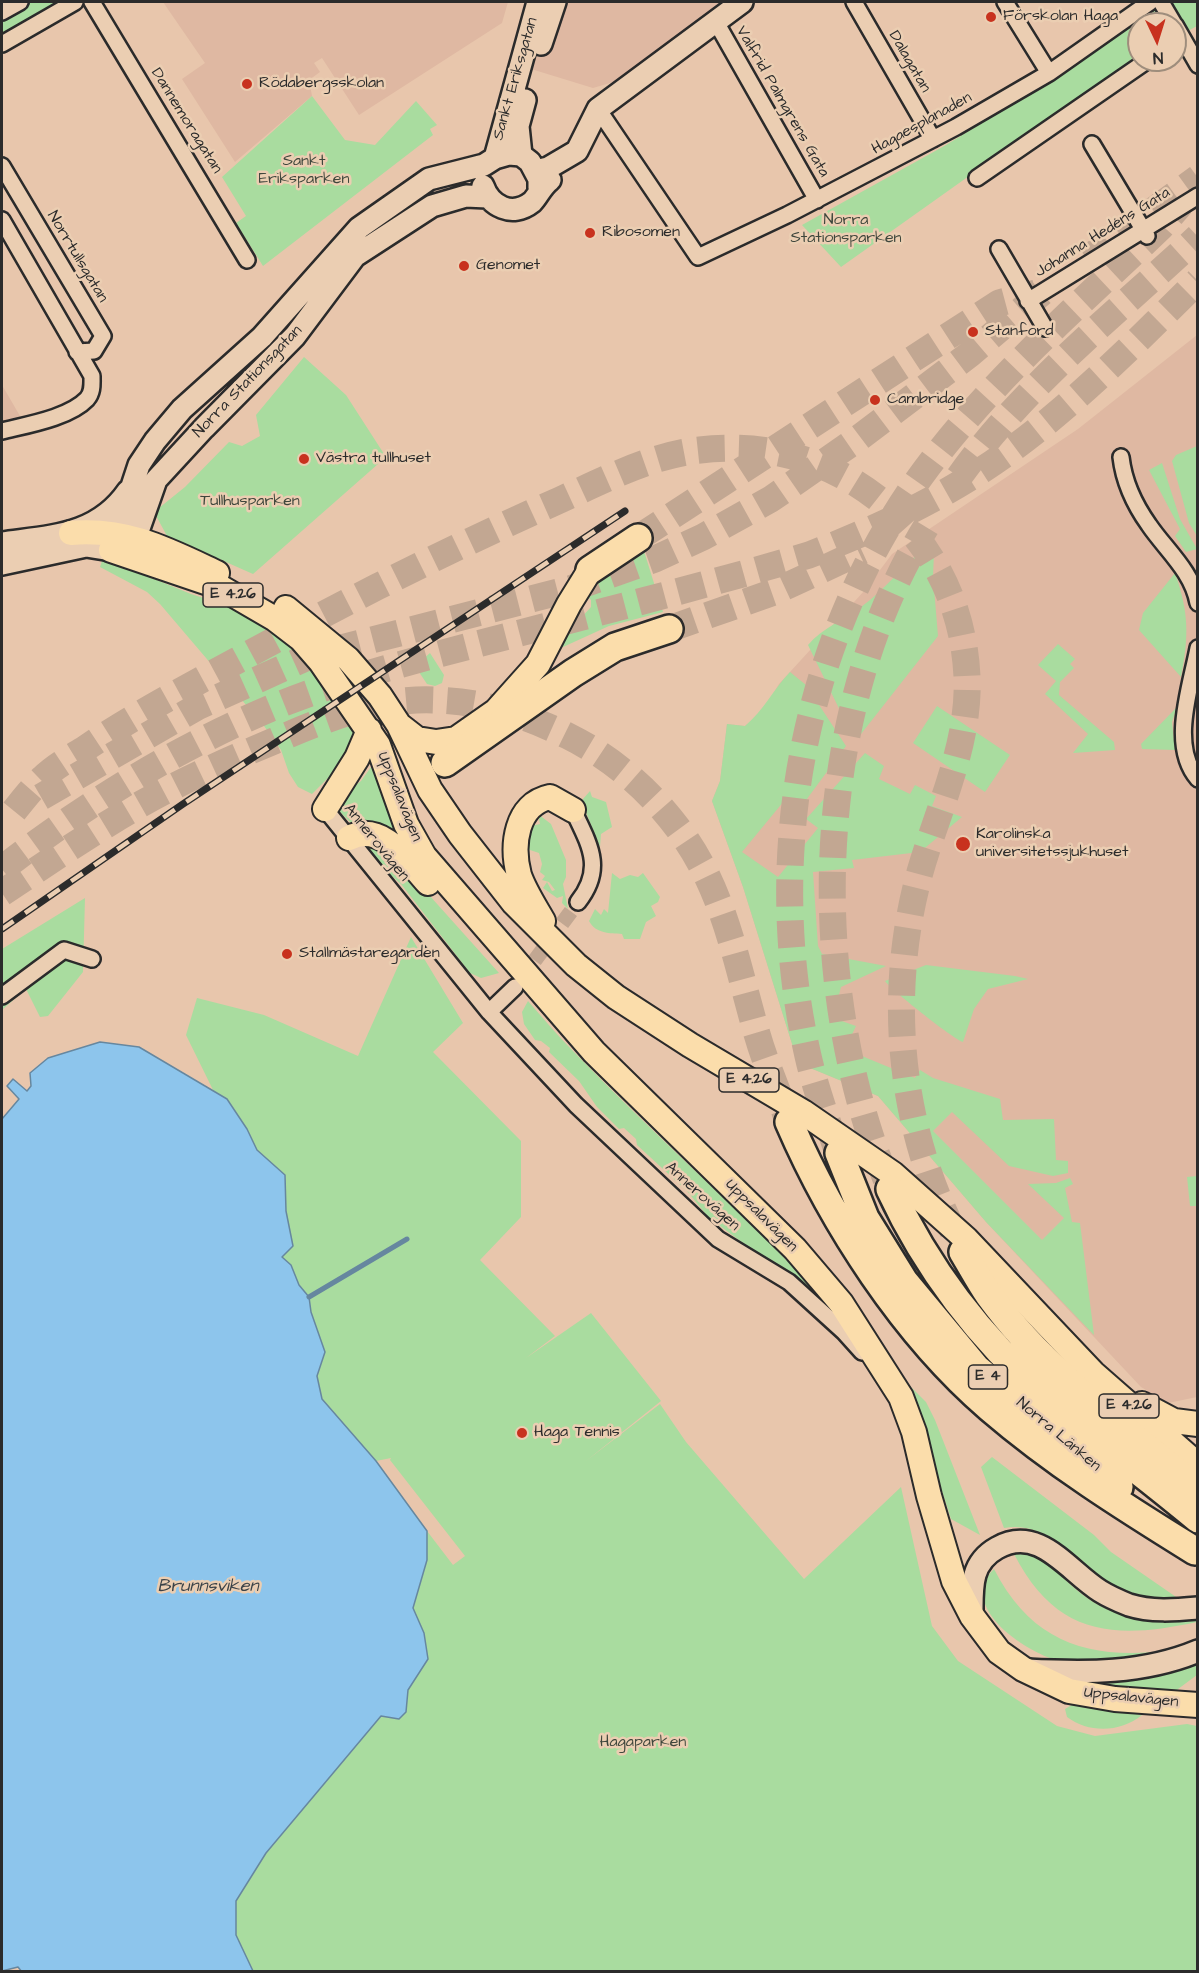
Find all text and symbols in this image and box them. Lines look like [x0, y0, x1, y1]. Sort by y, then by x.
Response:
place label: Förskolan Haga [1003, 7, 1118, 27]
marker: Förskolan Haga [984, 10, 998, 24]
north arrow [1127, 12, 1187, 72]
street label: Sankt Eriksgatan [489, 15, 543, 143]
street label: Valfrid Palmgrens Gata [731, 23, 833, 181]
street label: Dalagatan [884, 28, 934, 96]
text: N [1152, 47, 1164, 69]
street label: Dannemoragatan [146, 65, 226, 177]
place label: Rödabergsskolan [259, 74, 384, 94]
marker: Rödabergsskolan [240, 77, 254, 91]
street label: Hagaesplanaden [869, 89, 975, 159]
park label: Sankt Eriksparken [259, 152, 349, 190]
street label: Johanna Hedéns Gata [1032, 184, 1174, 282]
street label: Norrtullsgatan [42, 208, 112, 306]
park label: Norra Stationsparken [790, 211, 902, 249]
place label: Ribosomen [602, 223, 680, 243]
marker: Ribosomen [583, 226, 597, 240]
place label: Genomet [476, 256, 540, 276]
marker: Genomet [457, 259, 471, 273]
street label: Norra Stationsgatan [189, 322, 307, 442]
place label: Stanford [985, 322, 1053, 342]
marker: Stanford [966, 325, 980, 339]
place label: Cambridge [887, 390, 964, 410]
marker: Cambridge [868, 393, 882, 407]
place label: Västra tullhuset [316, 449, 431, 469]
marker: Västra tullhuset [297, 452, 311, 466]
park label: Tullhusparken [200, 492, 300, 512]
road number: E 4.26 [203, 583, 263, 607]
street label: Uppsalavägen [372, 749, 426, 845]
street label: Annerovägen [339, 800, 413, 886]
place label: Karolinska universitetssjukhuset [976, 825, 1128, 863]
marker: Karolinska universitetssjukhuset [954, 835, 972, 853]
place label: Stallmästaregården [299, 944, 440, 964]
marker: Stallmästaregården [280, 947, 294, 961]
road number: E 4.26 [719, 1068, 779, 1092]
street label: Annerovägen [661, 1158, 743, 1236]
street label: Uppsalavägen [721, 1176, 801, 1256]
road number: E 4 [968, 1365, 1008, 1389]
street label: Norra Länken [1012, 1394, 1104, 1476]
road number: E 4.26 [1099, 1394, 1159, 1418]
place label: Haga Tennis [534, 1423, 620, 1443]
marker: Haga Tennis [515, 1426, 529, 1440]
water label: Brunnsviken [158, 1576, 258, 1598]
street label: Uppsalavägen [1083, 1683, 1179, 1713]
park label: Hagaparken [600, 1733, 686, 1753]

